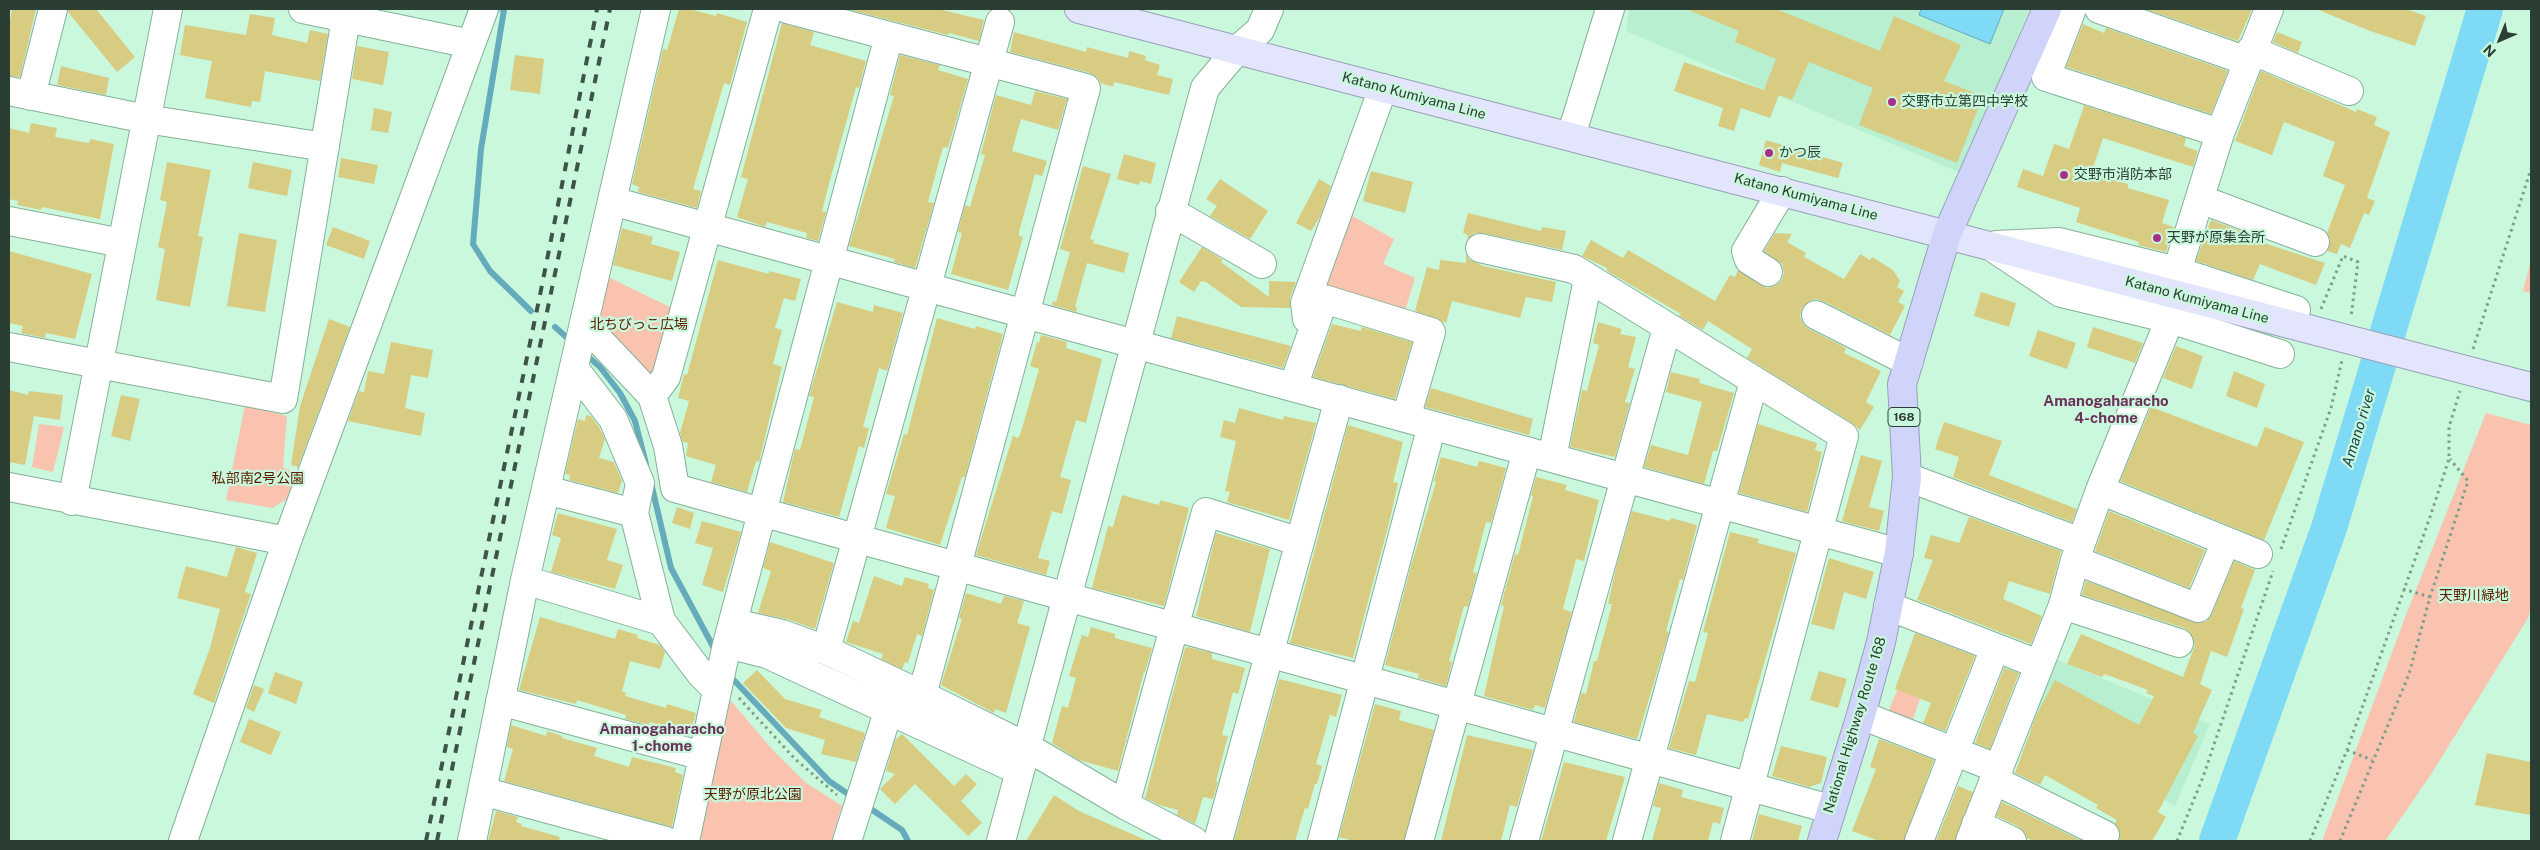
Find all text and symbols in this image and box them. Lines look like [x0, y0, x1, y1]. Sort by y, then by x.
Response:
north arrow [2475, 15, 2525, 65]
text: N [2480, 41, 2499, 60]
street label: Katano Kumiyama Line [1340, 69, 1488, 123]
place label: 交野市立第四中学校 [1902, 94, 2028, 110]
marker: 交野市立第四中学校 [1886, 96, 1898, 108]
place label: かつ辰 [1779, 145, 1821, 161]
marker: かつ辰 [1763, 147, 1775, 159]
place label: 交野市消防本部 [2074, 167, 2172, 183]
marker: 交野市消防本部 [2058, 169, 2070, 181]
street label: Katano Kumiyama Line [1732, 170, 1880, 224]
place label: 天野が原集会所 [2167, 230, 2265, 246]
marker: 天野が原集会所 [2151, 232, 2163, 244]
street label: Katano Kumiyama Line [2123, 273, 2271, 327]
park label: 北ちびっこ広場 [590, 317, 688, 333]
water label: Amano river [2339, 387, 2379, 469]
district label: Amanogaharacho 4-chome [2043, 392, 2169, 427]
road number: 168 [1888, 408, 1920, 427]
park label: 私部南2号公園 [212, 471, 304, 487]
park label: 天野川緑地 [2439, 588, 2509, 604]
street label: National Highway Route 168 [1820, 635, 1890, 815]
district label: Amanogaharacho 1-chome [599, 720, 725, 755]
park label: 天野が原北公園 [704, 787, 802, 803]

